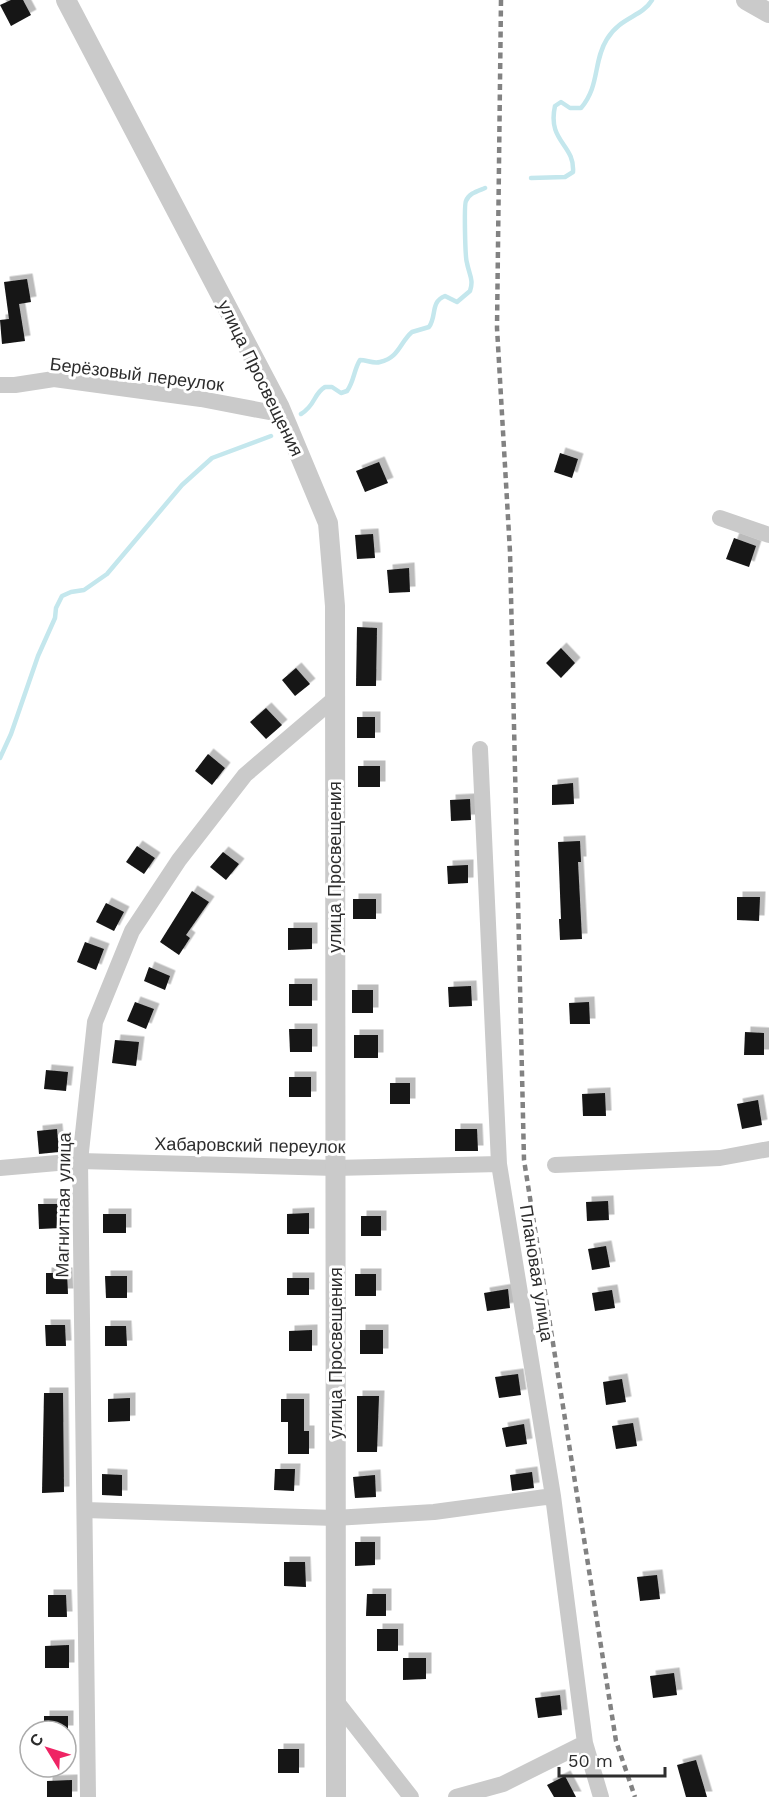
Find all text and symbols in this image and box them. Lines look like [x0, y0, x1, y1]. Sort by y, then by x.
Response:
street label: улица Просвещения [214, 296, 308, 460]
street label: Берёзовый переулок [49, 353, 225, 395]
street label: улица Просвещения [324, 781, 345, 953]
street label: Магнитная улица [51, 1131, 75, 1278]
street label: Хабаровский переулок [154, 1133, 346, 1157]
street label: Плановая улица [516, 1203, 558, 1344]
street label: улица Просвещения [325, 1267, 346, 1439]
north arrow [18, 1719, 78, 1779]
text: С [26, 1729, 48, 1750]
scale bar [559, 1740, 666, 1778]
text: 50 m [568, 1750, 613, 1771]

